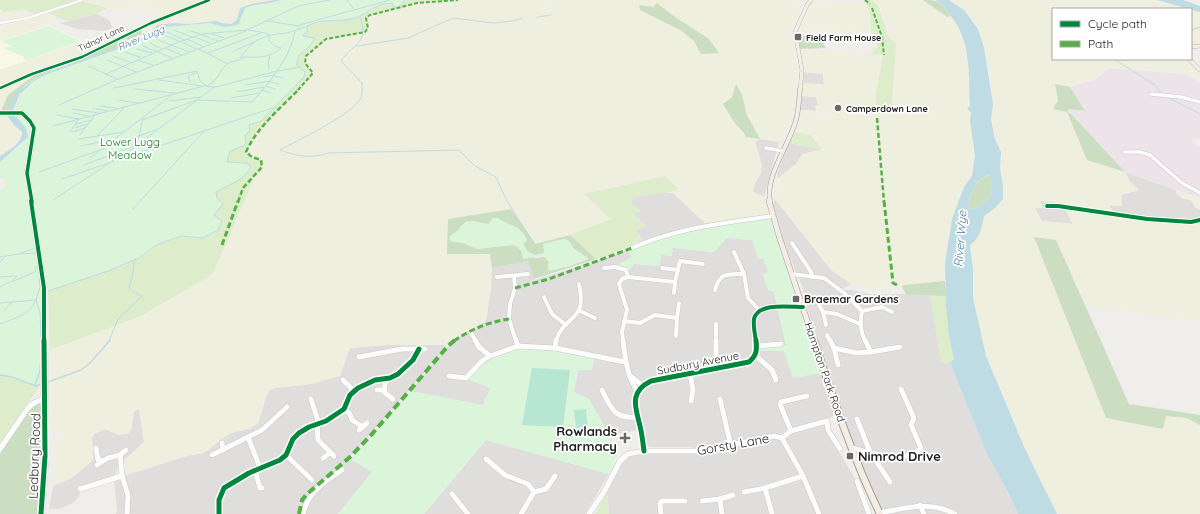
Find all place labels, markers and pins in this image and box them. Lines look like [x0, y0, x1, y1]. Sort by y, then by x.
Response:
marker: Field Farm House [793, 32, 803, 42]
place label: Field Farm House [806, 32, 881, 43]
marker: Camperdown Lane [833, 103, 843, 113]
place label: Camperdown Lane [846, 103, 928, 114]
place label: Braemar Gardens [804, 292, 899, 306]
marker: Braemar Gardens [791, 294, 801, 304]
place label: Rowlands Pharmacy [553, 423, 617, 454]
marker: Rowlands Pharmacy [620, 433, 630, 443]
place label: Nimrod Drive [858, 448, 941, 464]
marker: Nimrod Drive [845, 451, 855, 461]

